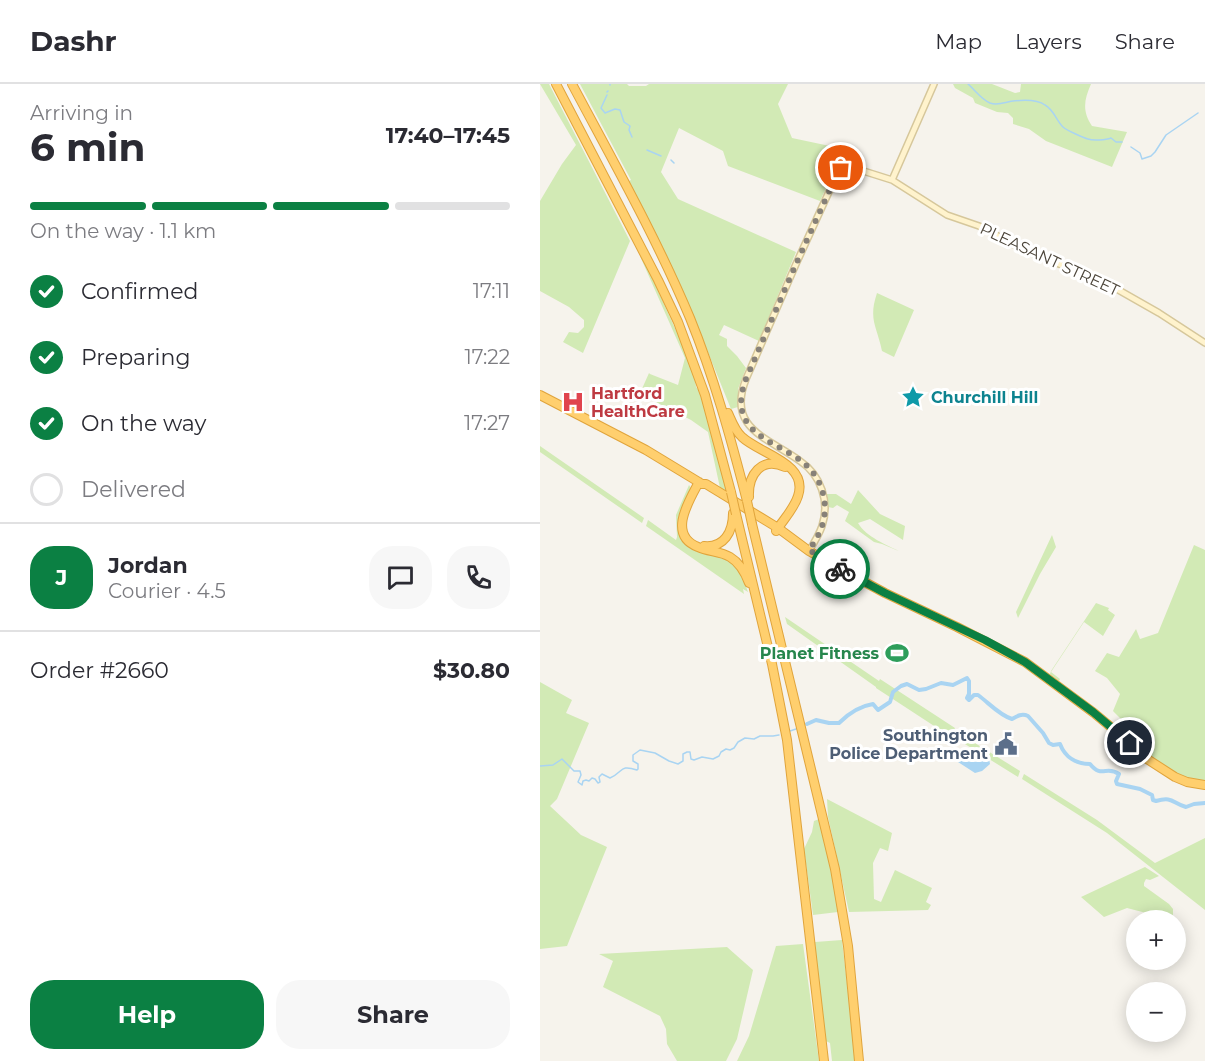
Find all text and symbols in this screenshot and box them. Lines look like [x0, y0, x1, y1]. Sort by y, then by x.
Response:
text: Dashr [30, 24, 117, 58]
text: Map [935, 29, 982, 54]
text: Layers [1015, 29, 1082, 54]
text: Share [1115, 29, 1175, 54]
text: Arriving in [30, 101, 133, 125]
text: 17:40–17:45 [386, 122, 510, 149]
text: 6 min [30, 123, 145, 171]
pin [815, 142, 866, 193]
icon: bag [824, 151, 857, 184]
text: On the way · 1.1 km [30, 219, 216, 243]
street label: PLEASANT STREET [977, 219, 1123, 300]
icon: check [30, 275, 63, 308]
text: Confirmed [81, 278, 198, 305]
text: 17:11 [473, 279, 510, 303]
icon: check [30, 341, 63, 374]
text: Preparing [81, 344, 190, 371]
text: 17:22 [464, 345, 510, 369]
place label: Hartford HealthCare [591, 384, 685, 421]
place icon: Churchill Hill [900, 384, 926, 410]
place label: Churchill Hill [931, 388, 1038, 407]
hospital icon: Hartford HealthCare [560, 389, 586, 415]
icon: check [30, 407, 63, 440]
text: On the way [81, 410, 206, 437]
text: 17:27 [464, 411, 510, 435]
text: Delivered [81, 476, 186, 503]
courier [810, 539, 870, 599]
button: chat [369, 546, 432, 609]
button: phone [447, 546, 510, 609]
text: Jordan [108, 552, 188, 579]
icon: bike [824, 553, 857, 586]
text: J [56, 564, 67, 591]
text: Courier · 4.5 [108, 579, 226, 603]
sports icon: Planet Fitness [884, 640, 910, 666]
place label: Planet Fitness [760, 644, 880, 663]
text: Order #2660 [30, 657, 169, 684]
text: $30.80 [433, 657, 510, 684]
pin [1104, 717, 1155, 768]
place label: Southington Police Department [829, 726, 988, 763]
icon: home [1113, 726, 1146, 759]
public building icon: Southington Police Department [993, 731, 1019, 757]
map controls [1126, 910, 1186, 1042]
button: + [1126, 910, 1186, 970]
button: Help [30, 980, 264, 1049]
button: Share [276, 980, 510, 1049]
button: − [1126, 982, 1186, 1042]

